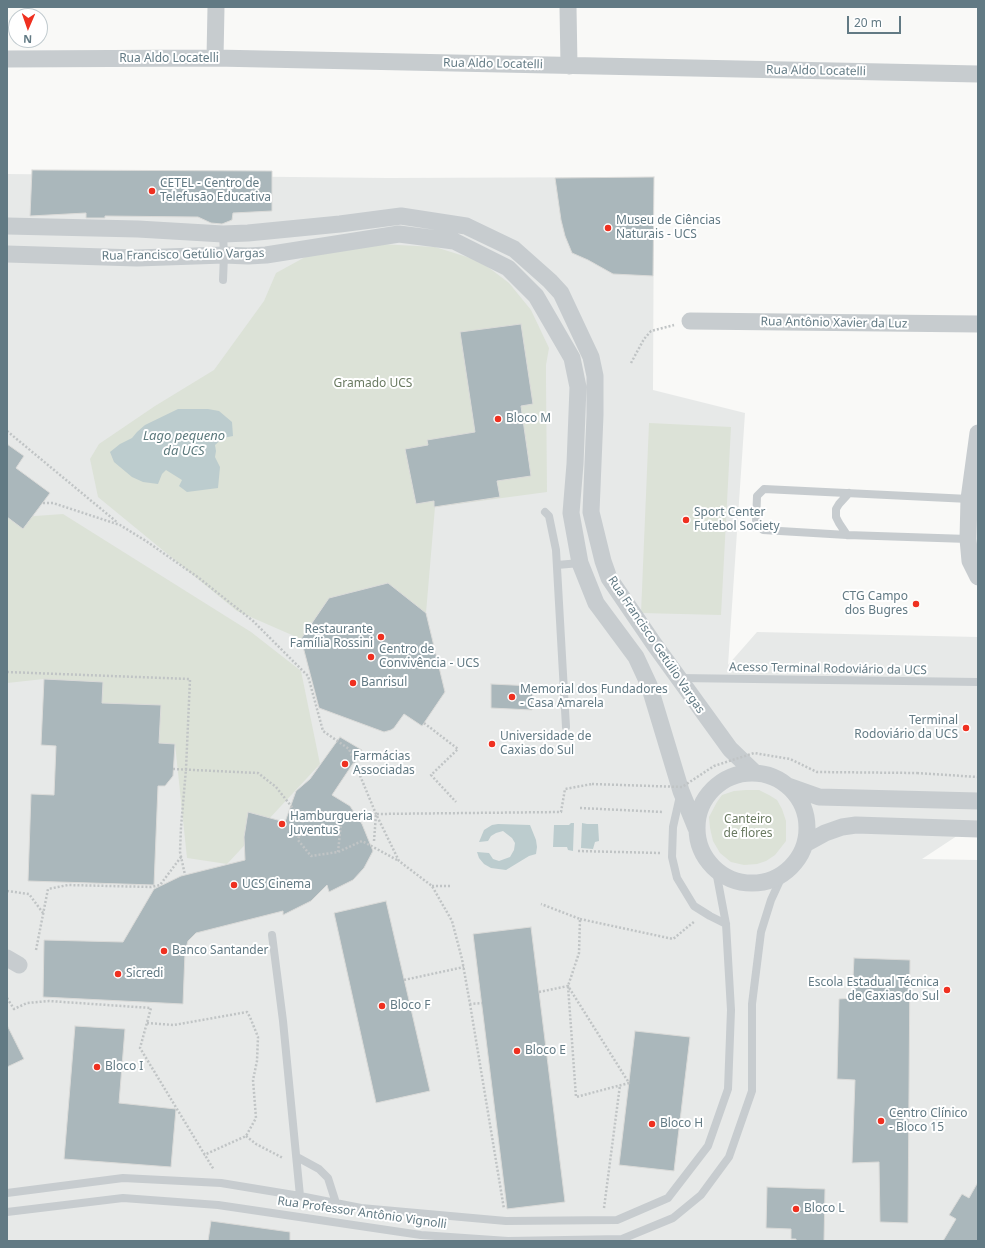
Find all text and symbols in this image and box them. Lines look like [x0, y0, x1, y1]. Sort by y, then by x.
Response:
north arrow [8, 8, 48, 48]
scale bar [849, 8, 903, 34]
text: 20 m [854, 14, 882, 31]
text: N [23, 32, 32, 47]
street label: Rua Aldo Locatelli [119, 52, 219, 66]
street label: Rua Aldo Locatelli [443, 56, 543, 72]
street label: Rua Aldo Locatelli [766, 63, 866, 79]
place label: CETEL - Centro de Telefusão Educativa [160, 177, 271, 205]
marker: CETEL - Centro de Telefusão Educativa [147, 186, 157, 196]
place label: Museu de Ciências Naturais - UCS [616, 214, 721, 242]
marker: Museu de Ciências Naturais - UCS [603, 223, 613, 233]
street label: Rua Francisco Getúlio Vargas [101, 246, 265, 264]
street label: Rua Antônio Xavier da Luz [761, 315, 907, 331]
park label: Gramado UCS [334, 377, 412, 391]
place label: Bloco M [506, 412, 551, 426]
marker: Bloco M [493, 414, 503, 424]
water label: Lago pequeno da UCS [143, 428, 225, 459]
place label: Sport Center Futebol Society [694, 506, 780, 534]
marker: Sport Center Futebol Society [681, 515, 691, 525]
street label: Rua Francisco Getúlio Vargas [605, 573, 707, 717]
place label: CTG Campo dos Bugres [842, 590, 908, 618]
marker: CTG Campo dos Bugres [911, 599, 921, 609]
place label: Restaurante Família Rossini [290, 623, 373, 651]
marker: Restaurante Família Rossini [376, 632, 386, 642]
place label: Centro de Convivência - UCS [379, 643, 479, 671]
marker: Centro de Convivência - UCS [366, 652, 376, 662]
street label: Acesso Terminal Rodoviário da UCS [729, 660, 927, 678]
place label: Banrisul [361, 676, 407, 690]
marker: Banrisul [348, 678, 358, 688]
place label: Memorial dos Fundadores - Casa Amarela [520, 683, 668, 711]
marker: Memorial dos Fundadores - Casa Amarela [507, 692, 517, 702]
place label: Terminal Rodoviário da UCS [854, 714, 958, 742]
marker: Terminal Rodoviário da UCS [961, 723, 971, 733]
place label: Universidade de Caxias do Sul [500, 730, 591, 758]
marker: Universidade de Caxias do Sul [487, 739, 497, 749]
place label: Farmácias Associadas [353, 750, 415, 778]
marker: Farmácias Associadas [340, 759, 350, 769]
place label: Hamburgueria Juventus [290, 810, 373, 838]
park label: Canteiro de flores [724, 813, 772, 841]
marker: Hamburgueria Juventus [277, 819, 287, 829]
place label: UCS Cinema [242, 878, 311, 892]
marker: UCS Cinema [229, 880, 239, 890]
place label: Banco Santander [172, 944, 268, 958]
marker: Banco Santander [159, 946, 169, 956]
place label: Sicredi [126, 967, 163, 981]
marker: Sicredi [113, 969, 123, 979]
place label: Escola Estadual Técnica de Caxias do Sul [808, 976, 939, 1004]
marker: Escola Estadual Técnica de Caxias do Sul [942, 985, 952, 995]
place label: Bloco F [390, 999, 431, 1013]
marker: Bloco F [377, 1001, 387, 1011]
place label: Bloco E [525, 1044, 566, 1058]
marker: Bloco E [512, 1046, 522, 1056]
place label: Bloco I [105, 1060, 143, 1074]
marker: Bloco I [92, 1062, 102, 1072]
place label: Centro Clínico - Bloco 15 [889, 1107, 968, 1135]
marker: Centro Clínico - Bloco 15 [876, 1116, 886, 1126]
place label: Bloco H [660, 1117, 703, 1131]
marker: Bloco H [647, 1119, 657, 1129]
street label: Rua Professor Antônio Vignolli [276, 1194, 448, 1232]
place label: Bloco L [804, 1202, 845, 1216]
marker: Bloco L [791, 1204, 801, 1214]

